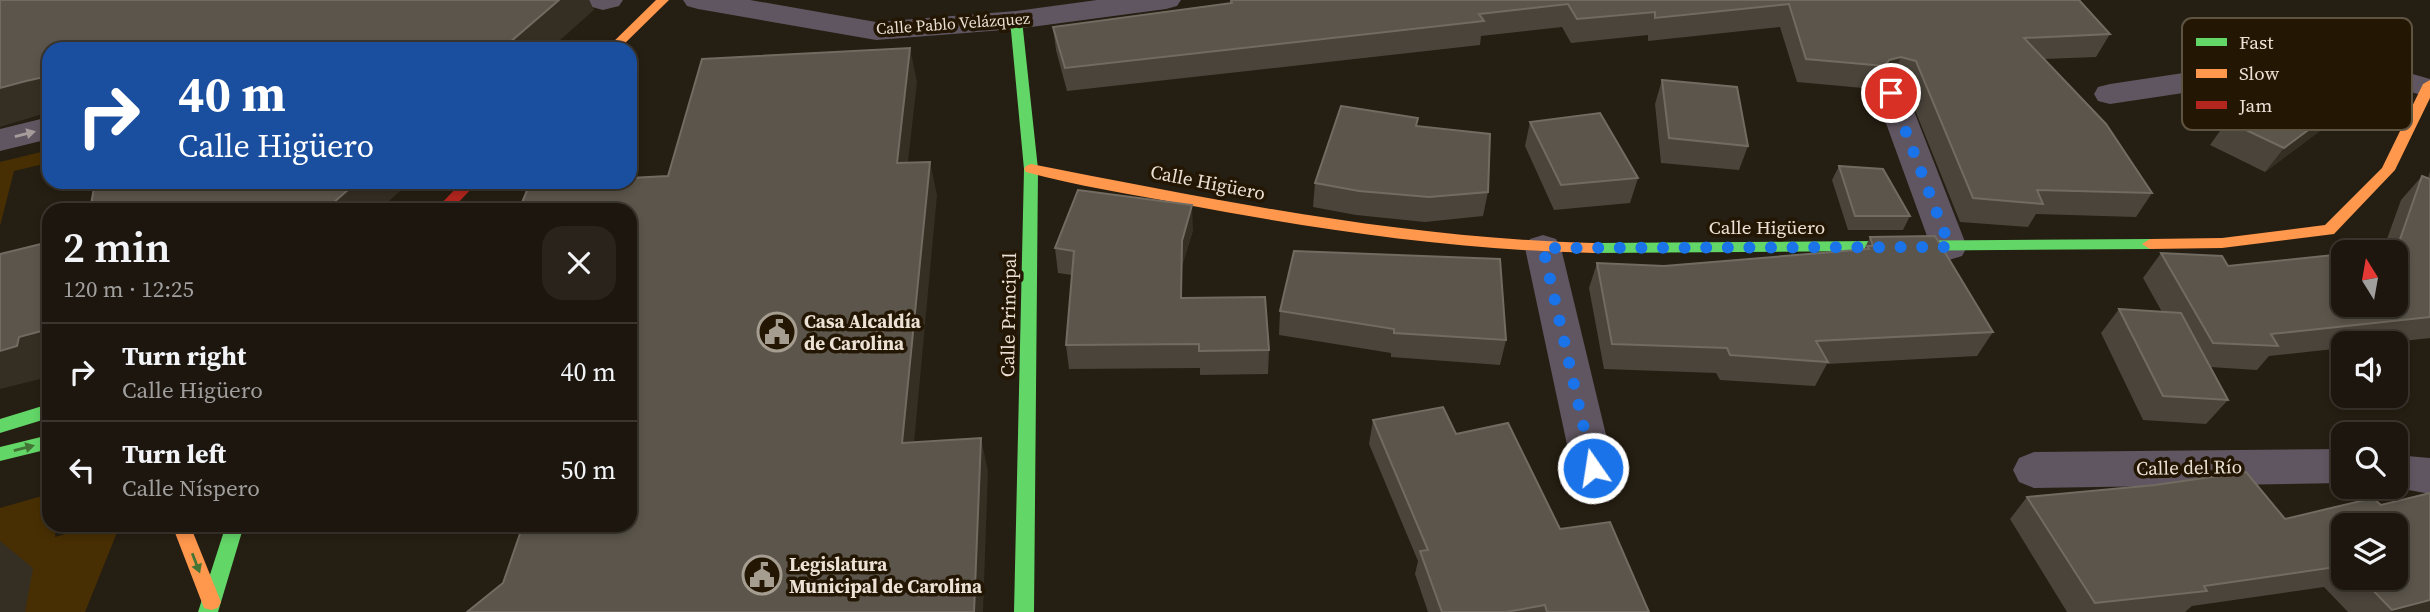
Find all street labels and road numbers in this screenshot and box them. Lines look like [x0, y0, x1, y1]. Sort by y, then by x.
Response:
street label: Calle Pablo Velázquez [875, 7, 1031, 39]
street label: Calle Higüero [1148, 158, 1268, 206]
street label: Calle Higüero [1709, 214, 1825, 240]
street label: Calle Principal [994, 252, 1022, 377]
street label: Calle del Río [2136, 453, 2242, 481]

